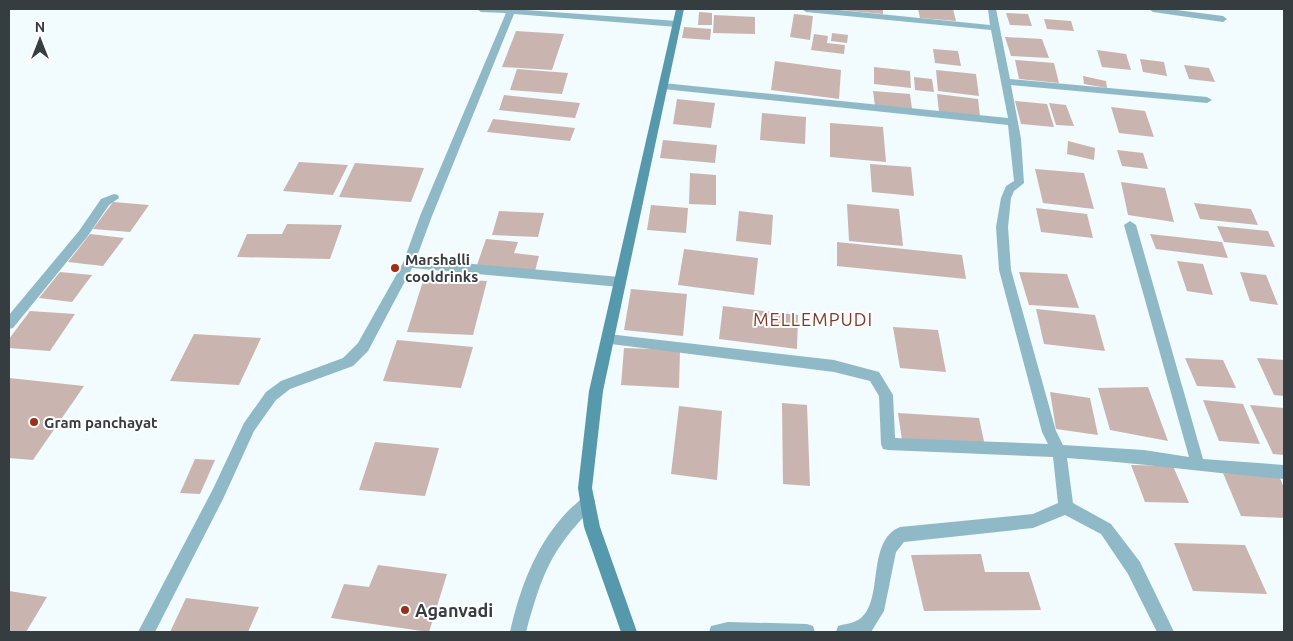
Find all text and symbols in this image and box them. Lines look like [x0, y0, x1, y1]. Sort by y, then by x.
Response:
north arrow [15, 15, 65, 65]
text: N [35, 19, 45, 35]
place label: Marshalli cooldrinks [405, 251, 478, 285]
marker: Marshalli cooldrinks [389, 262, 401, 274]
district label: MELLEMPUDI [753, 309, 873, 329]
place label: Gram panchayat [44, 414, 158, 431]
marker: Gram panchayat [28, 416, 40, 428]
place label: Aganvadi [415, 600, 493, 620]
marker: Aganvadi [399, 604, 411, 616]

